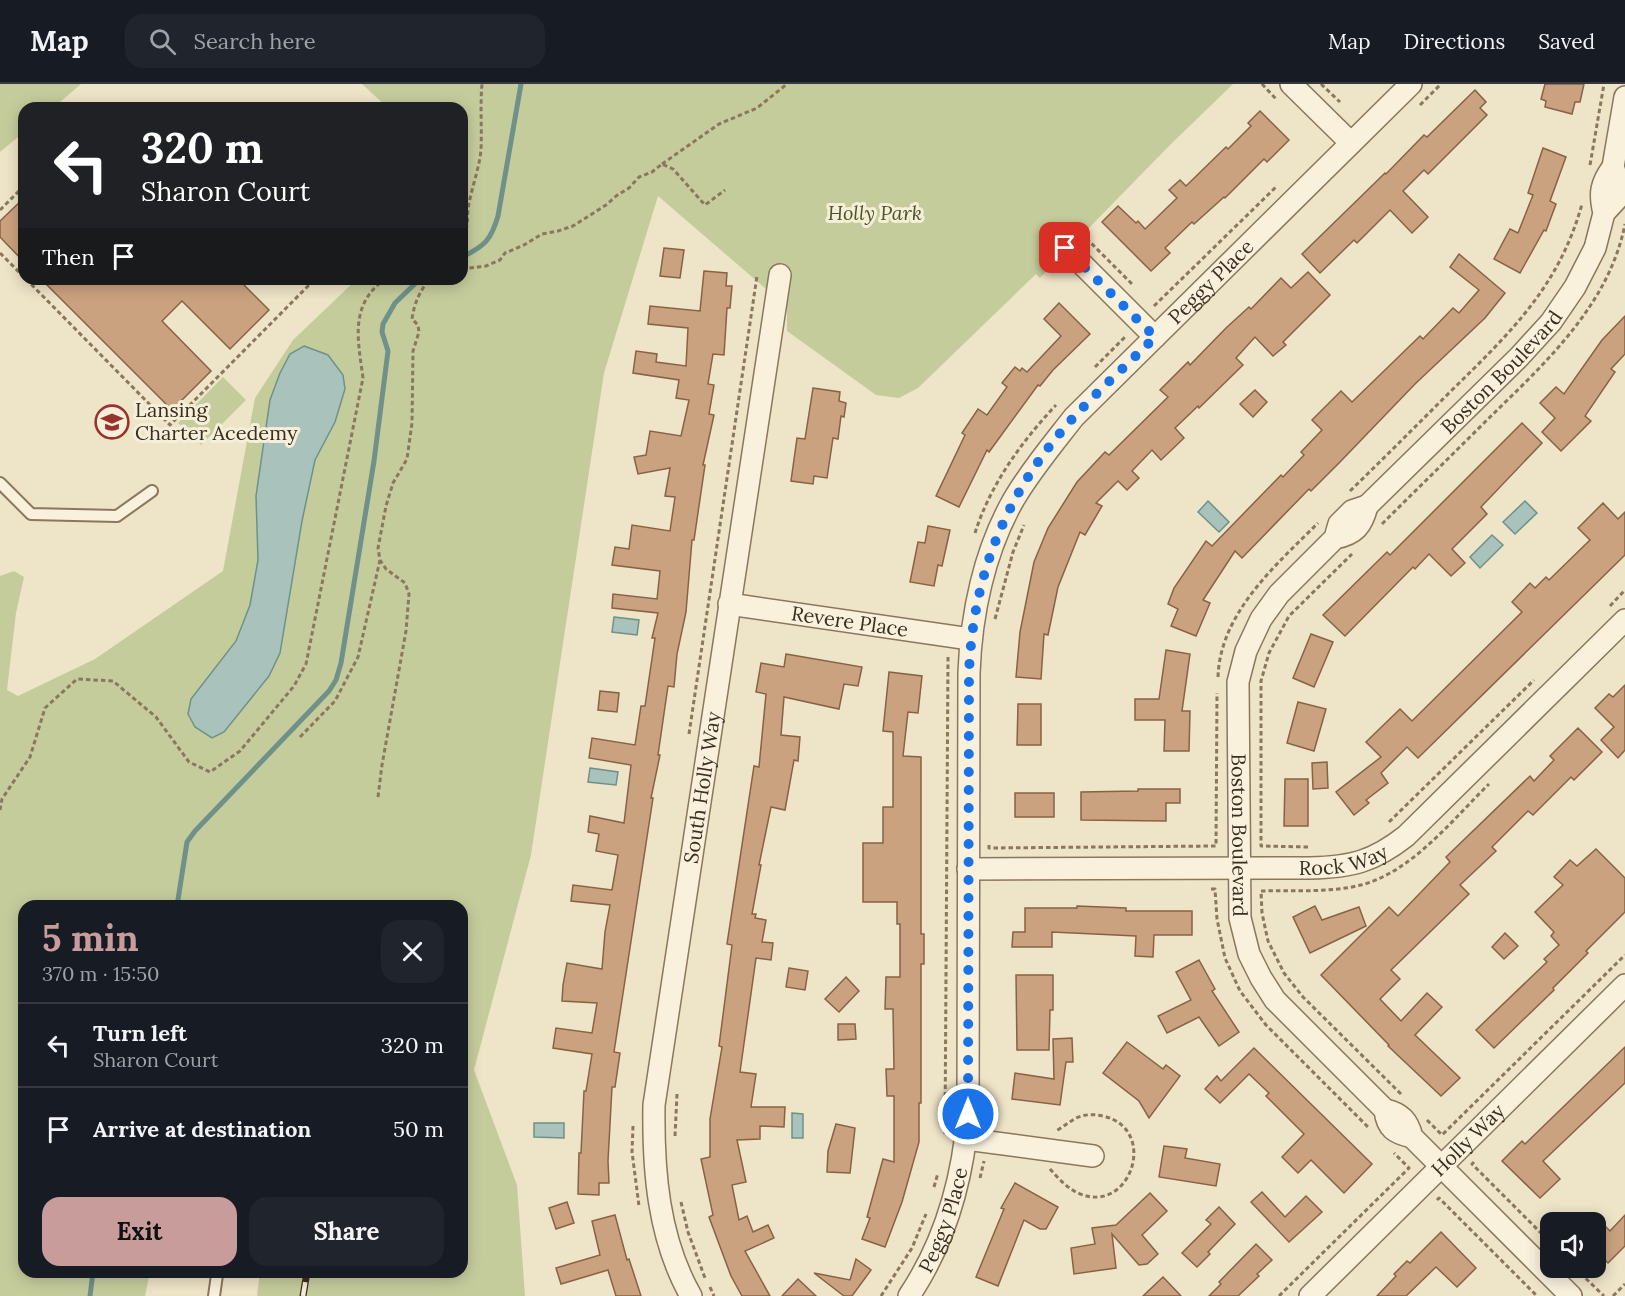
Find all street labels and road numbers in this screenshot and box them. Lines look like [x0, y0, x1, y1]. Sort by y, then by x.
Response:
street label: Peggy Place [1163, 234, 1259, 329]
street label: Boston Boulevard [1435, 305, 1567, 439]
street label: Revere Place [790, 600, 910, 642]
street label: South Holly Way [678, 709, 726, 865]
street label: Boston Boulevard [1227, 753, 1253, 917]
street label: Rock Way [1299, 838, 1392, 880]
street label: Holly Way [1426, 1098, 1510, 1181]
street label: Peggy Place [912, 1165, 972, 1277]

